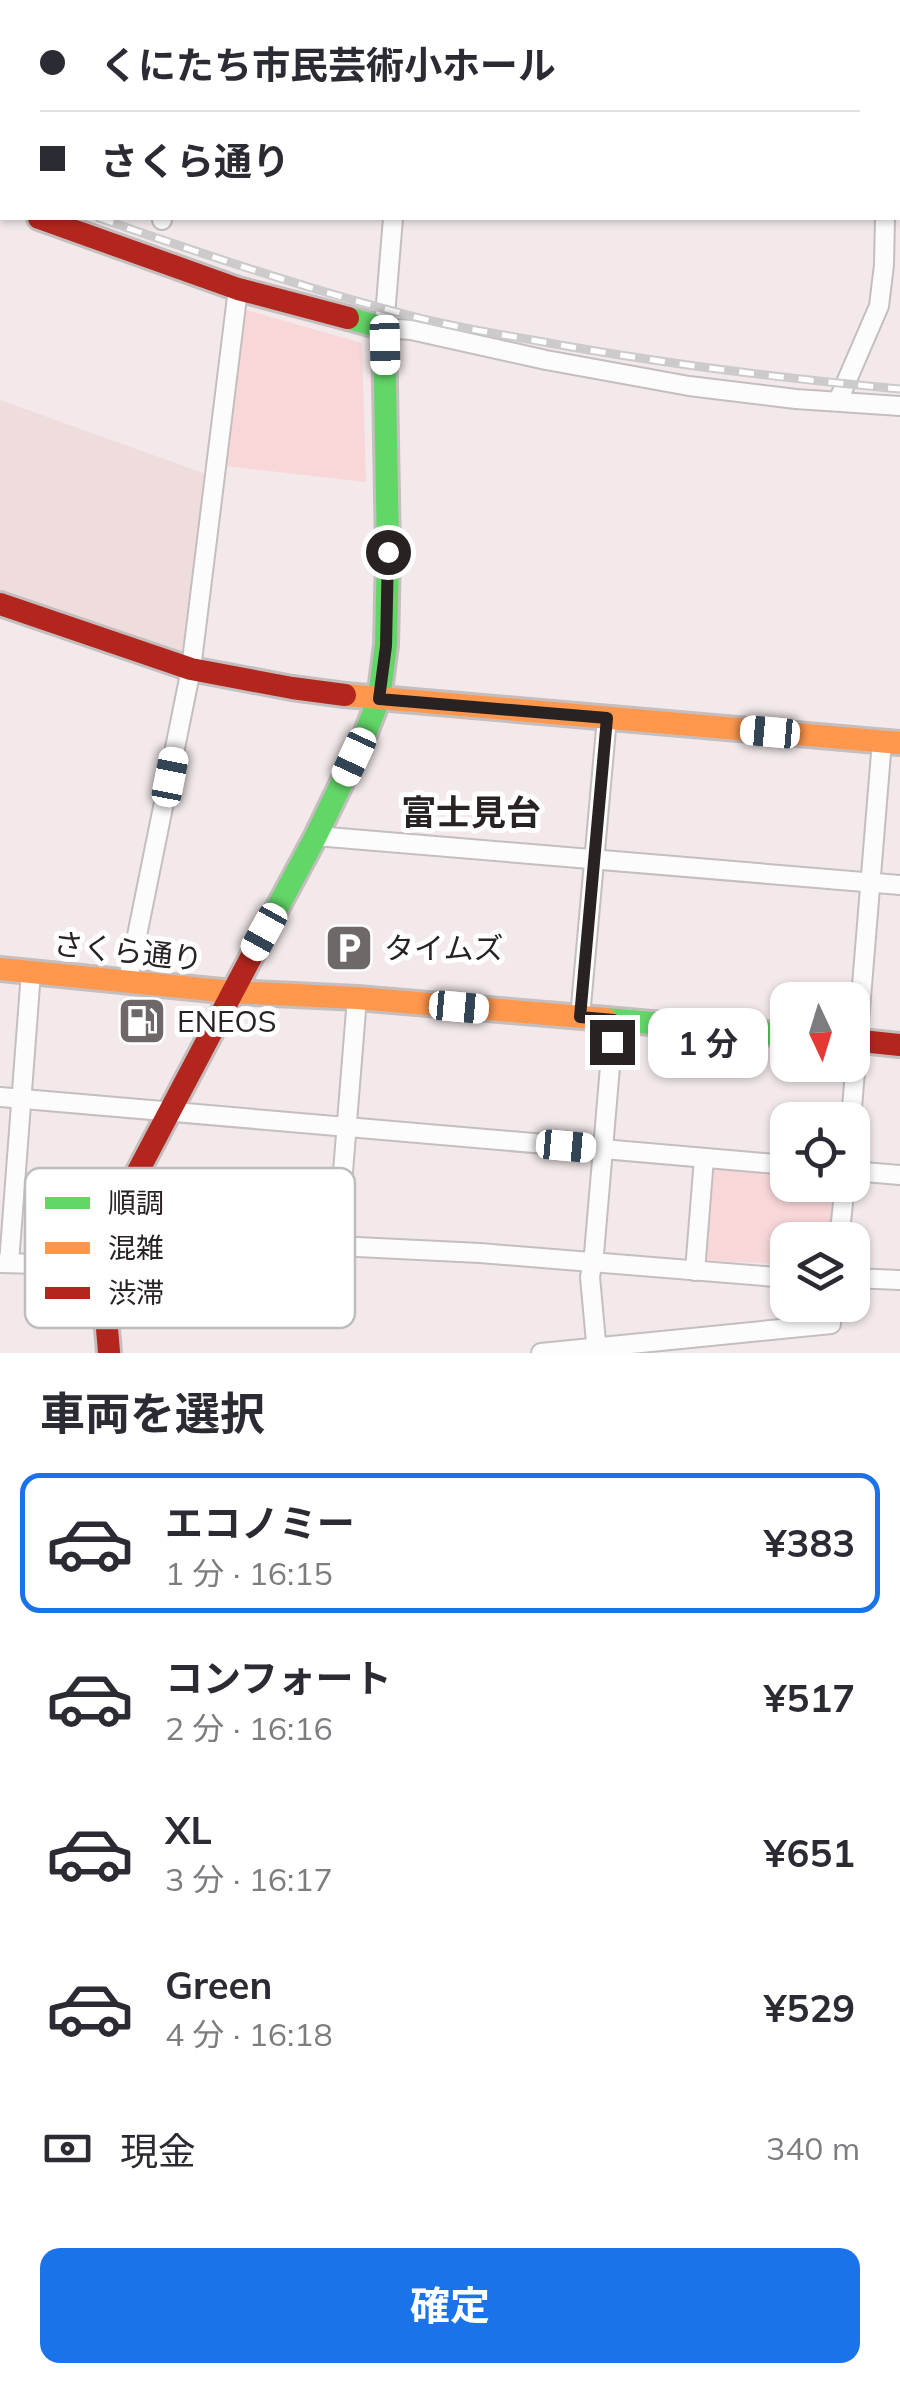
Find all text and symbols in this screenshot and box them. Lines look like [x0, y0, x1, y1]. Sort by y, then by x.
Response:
text: くにたち市民芸術小ホール [100, 41, 556, 89]
text: さくら通り [100, 137, 290, 185]
car [369, 315, 401, 375]
route start [366, 530, 411, 575]
car [739, 714, 801, 750]
car [328, 723, 380, 791]
car [150, 745, 190, 809]
district label: 富士見台 [401, 790, 541, 834]
car [236, 898, 292, 966]
parking icon: タイムズ [323, 922, 375, 974]
street label: さくら通り [51, 924, 205, 978]
place label: タイムズ [384, 929, 503, 967]
north arrow [770, 982, 870, 1082]
map controls [770, 982, 870, 1322]
car [428, 989, 490, 1025]
fuel station icon: ENEOS [116, 995, 168, 1047]
place label: ENEOS [177, 1002, 276, 1040]
callout: 1 分 [647, 1007, 767, 1077]
route end [590, 1020, 635, 1065]
text: 1 分 [678, 1023, 738, 1063]
button: locate [770, 1102, 870, 1202]
car [535, 1128, 597, 1164]
legend [25, 1168, 355, 1328]
text: 順調 [108, 1185, 164, 1220]
button: layers [770, 1222, 870, 1322]
text: 混雑 [108, 1230, 164, 1265]
text: 渋滞 [108, 1275, 164, 1310]
text: 車両を選択 [40, 1385, 265, 1441]
icon: car [45, 1498, 135, 1588]
text: エコノミー [165, 1499, 355, 1547]
text: ¥383 [764, 1519, 855, 1567]
text: 1 分 · 16:15 [165, 1553, 333, 1593]
icon: car [45, 1653, 135, 1743]
text: コンフォート [165, 1654, 392, 1702]
text: ¥517 [764, 1674, 855, 1722]
text: 2 分 · 16:16 [165, 1708, 333, 1748]
text: XL [165, 1806, 212, 1854]
icon: car [45, 1808, 135, 1898]
text: ¥651 [764, 1829, 855, 1877]
text: 3 分 · 16:17 [165, 1859, 333, 1899]
text: Green [165, 1961, 272, 2009]
icon: car [45, 1963, 135, 2053]
text: ¥529 [764, 1984, 855, 2032]
text: 4 分 · 16:18 [165, 2014, 333, 2054]
icon: cash [40, 2121, 95, 2176]
text: 現金 [120, 2127, 196, 2175]
text: 340 m [766, 2128, 860, 2168]
button: 確定 [40, 2248, 860, 2363]

